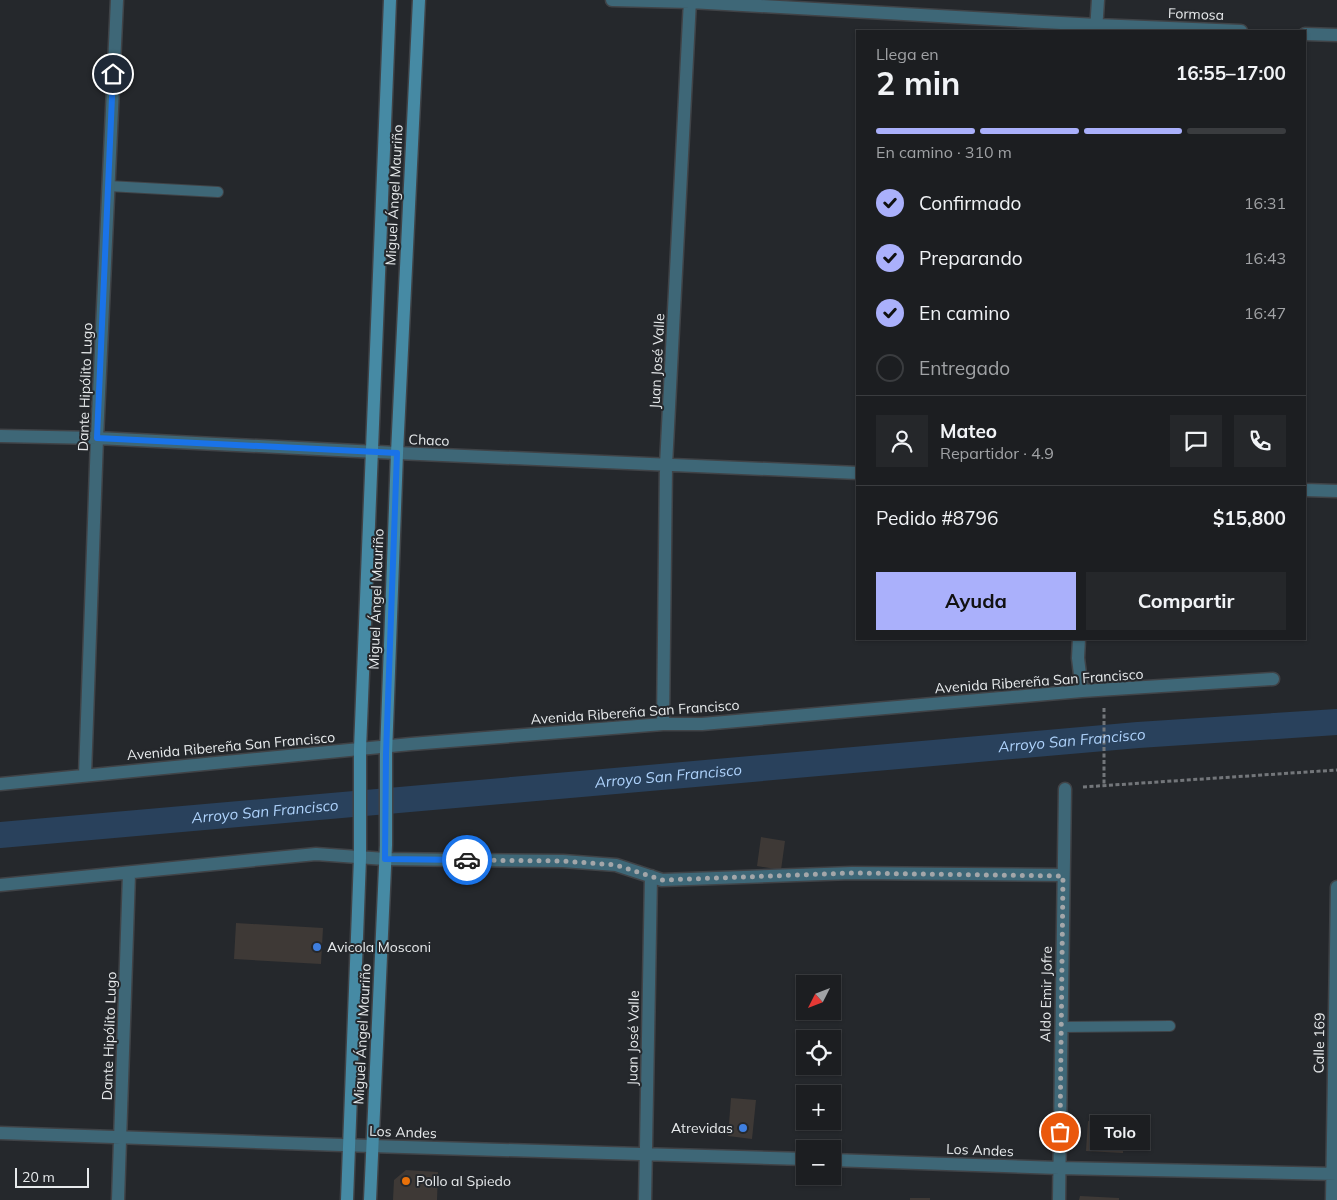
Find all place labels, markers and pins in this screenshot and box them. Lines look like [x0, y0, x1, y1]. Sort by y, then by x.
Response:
pin [92, 53, 134, 95]
place label: Avicola Mosconi [327, 938, 431, 956]
marker: Avicola Mosconi [311, 941, 323, 953]
pin [1039, 1111, 1081, 1153]
callout: Tolo [1090, 1114, 1150, 1150]
place label: Atrevidas [671, 1119, 733, 1137]
marker: Atrevidas [737, 1122, 749, 1134]
place label: Pollo al Spiedo [416, 1172, 511, 1190]
marker: Pollo al Spiedo [400, 1175, 412, 1187]

